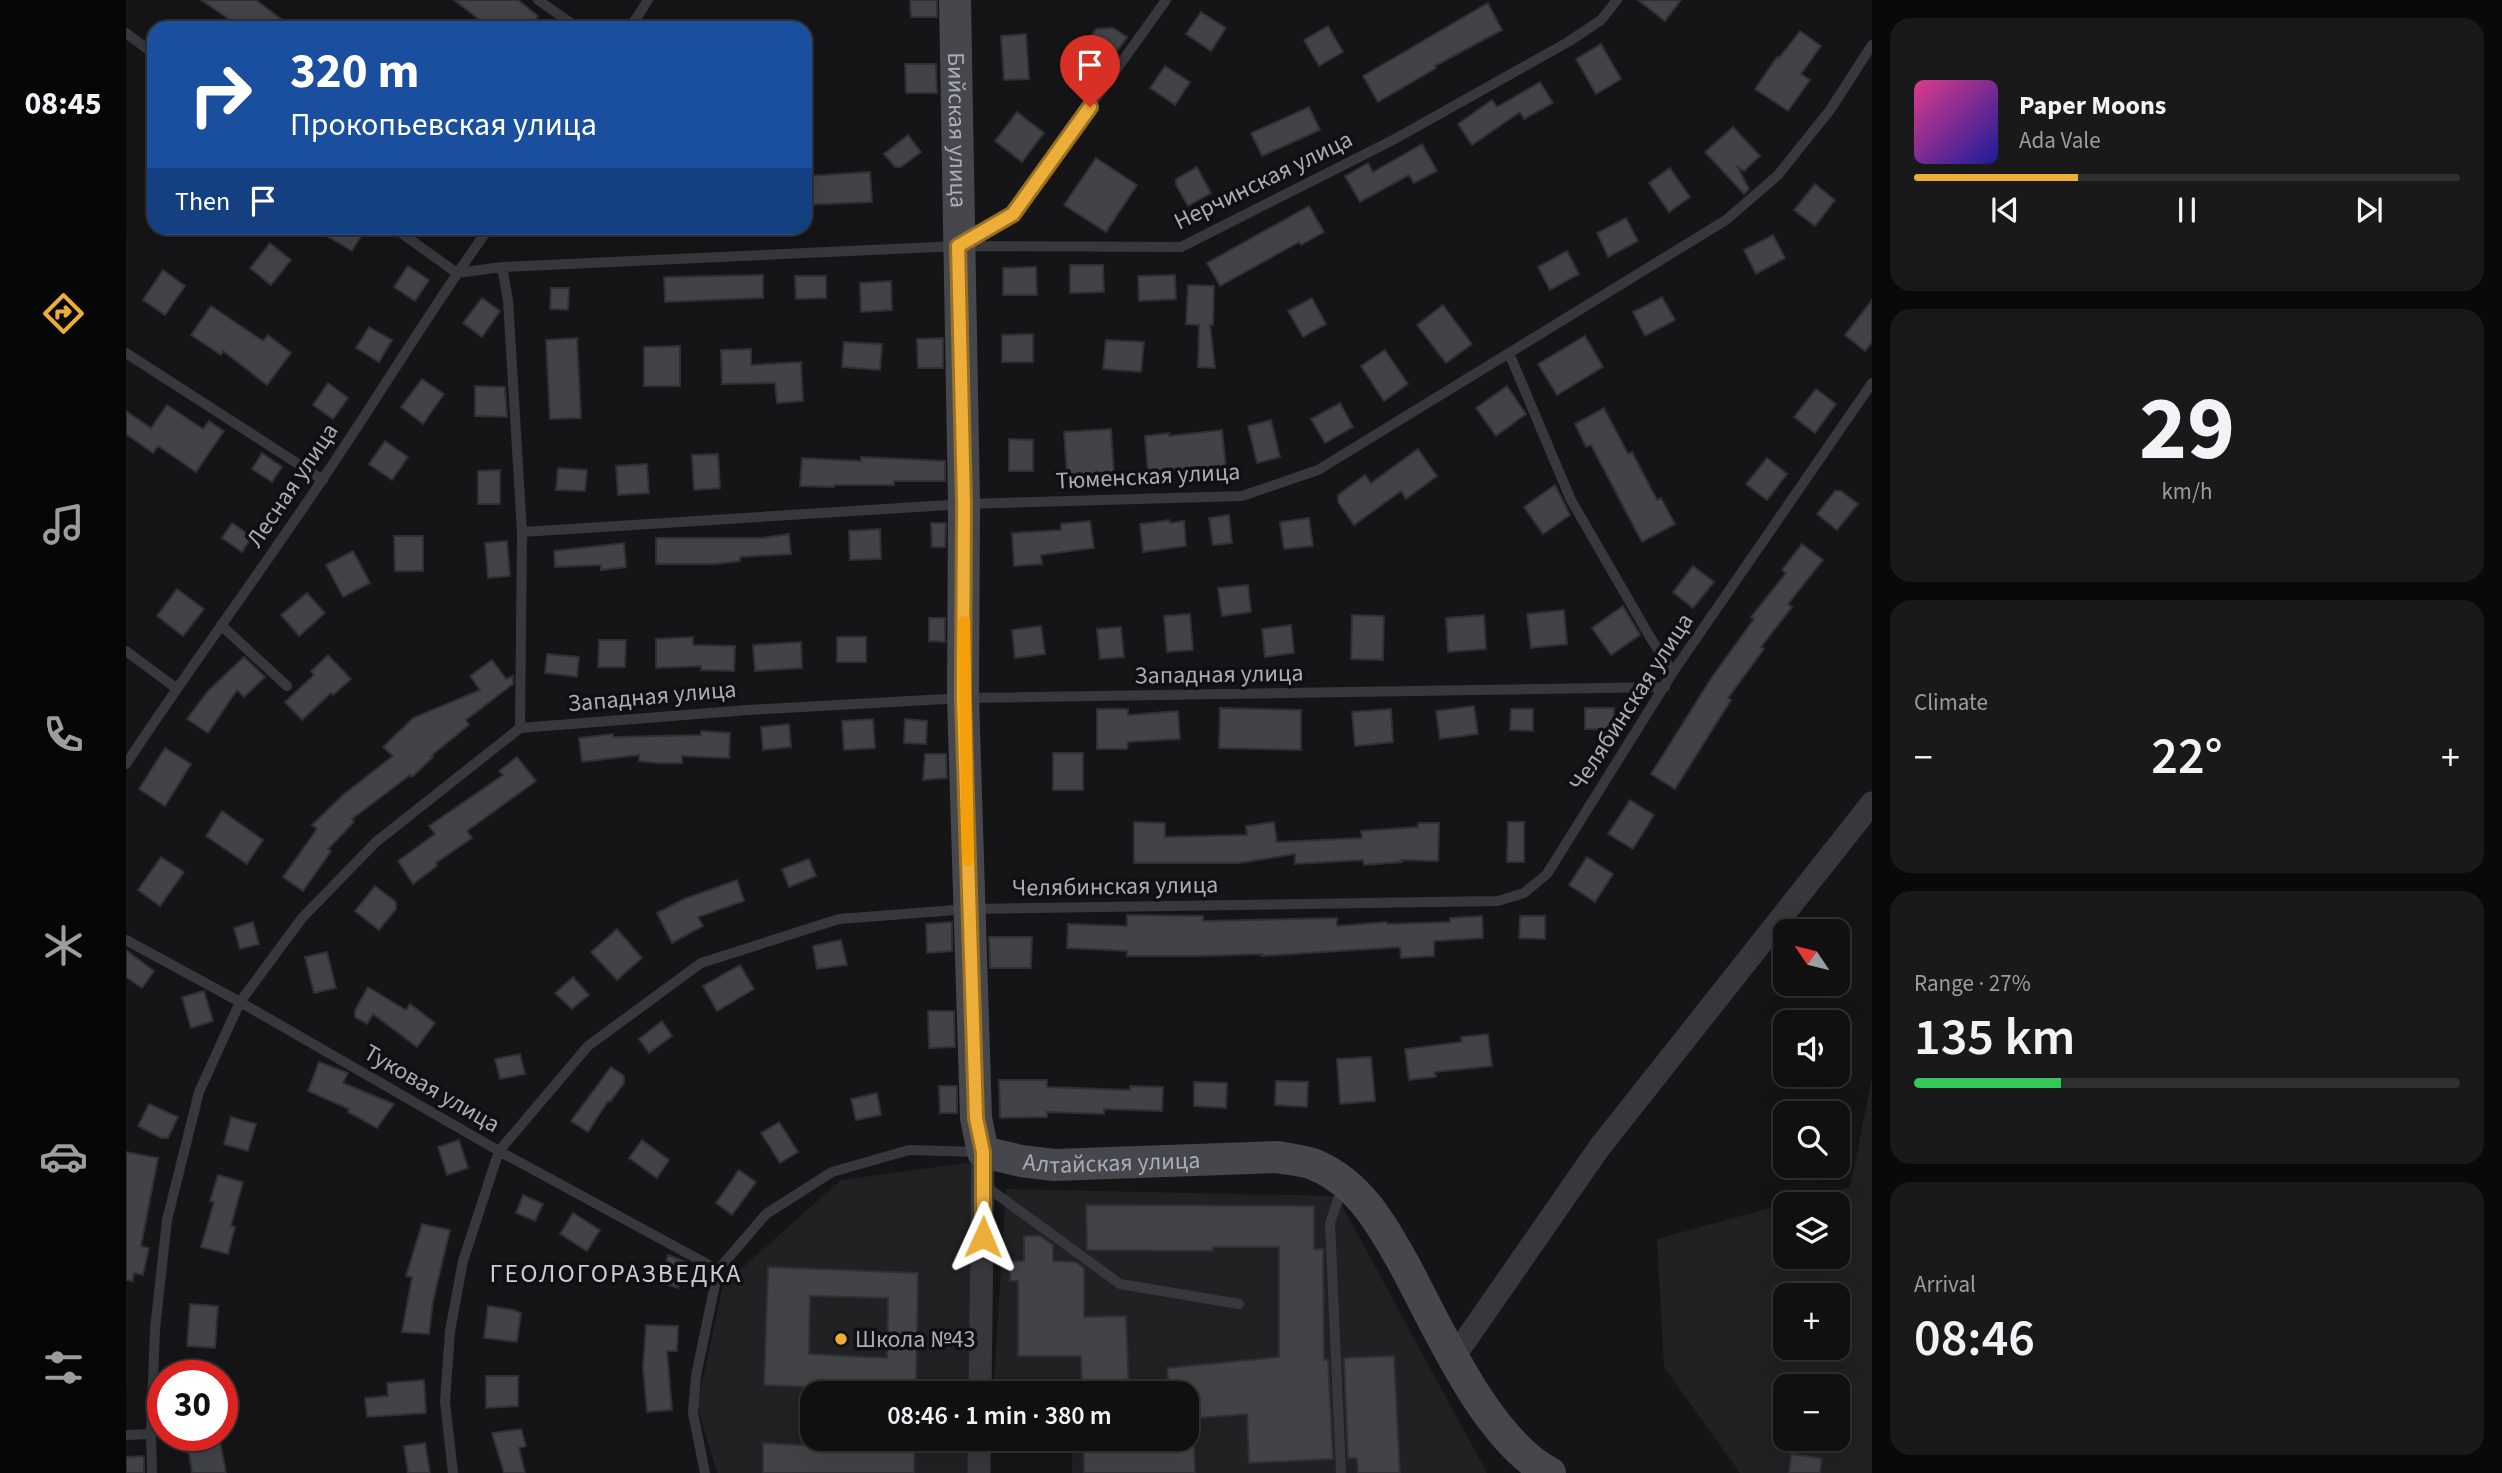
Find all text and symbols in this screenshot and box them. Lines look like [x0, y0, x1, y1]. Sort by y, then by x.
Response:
pin [1060, 35, 1120, 107]
text: 320 m [290, 37, 419, 107]
icon: arrive [1071, 46, 1109, 84]
icon: right [175, 49, 266, 140]
street label: Бийская улица [938, 52, 976, 208]
text: 08:45 [24, 81, 102, 127]
text: Paper Moons [2019, 87, 2166, 124]
text: Прокопьевская улица [290, 102, 597, 148]
street label: Нерчинская улица [1168, 122, 1359, 239]
text: Ada Vale [2019, 124, 2101, 157]
icon: arrive [244, 182, 282, 220]
text: Then [175, 183, 230, 220]
icon: previous [1986, 191, 2024, 229]
icon: pause [2168, 191, 2206, 229]
icon: next [2350, 191, 2388, 229]
icon: directions [39, 289, 88, 338]
text: 29 [2139, 365, 2235, 494]
street label: Лесная улица [238, 416, 347, 555]
street label: Тюменская улица [1055, 454, 1241, 499]
text: km/h [2161, 475, 2213, 508]
icon: music [39, 500, 88, 549]
street label: Челябинская улица [1561, 606, 1702, 798]
street label: Западная улица [1134, 656, 1304, 693]
street label: Западная улица [566, 672, 738, 721]
text: Climate [1914, 686, 1988, 719]
icon: phone [39, 710, 88, 759]
text: 22° [2151, 720, 2223, 794]
text: − [1914, 731, 1933, 785]
text: + [2441, 731, 2460, 785]
street label: Челябинская улица [1012, 867, 1218, 906]
north arrow [1773, 919, 1850, 996]
map controls [1773, 919, 1850, 1451]
icon: climate [39, 921, 88, 970]
text: Range · 27% [1914, 967, 2031, 1000]
text: 135 km [1914, 1001, 2075, 1075]
button: sound [1773, 1010, 1850, 1087]
street label: Туковая улица [357, 1035, 506, 1142]
button: search [1773, 1101, 1850, 1178]
icon: car [39, 1132, 88, 1181]
street label: Алтайская улица [1021, 1143, 1201, 1183]
button: layers [1773, 1192, 1850, 1269]
position arrow [946, 1200, 1020, 1274]
district label: ГЕОЛОГОРАЗВЕДКА [490, 1255, 742, 1292]
text: Arrival [1914, 1268, 1976, 1301]
button: + [1773, 1283, 1850, 1360]
text: 08:46 [1914, 1302, 2035, 1376]
place label: Школа №43 [855, 1322, 975, 1357]
marker: Школа №43 [833, 1331, 849, 1347]
icon: filters [39, 1343, 88, 1392]
speed limit sign: 30 [147, 1360, 238, 1451]
button: − [1773, 1374, 1850, 1451]
text: 08:46 · 1 min · 380 m [887, 1397, 1112, 1434]

